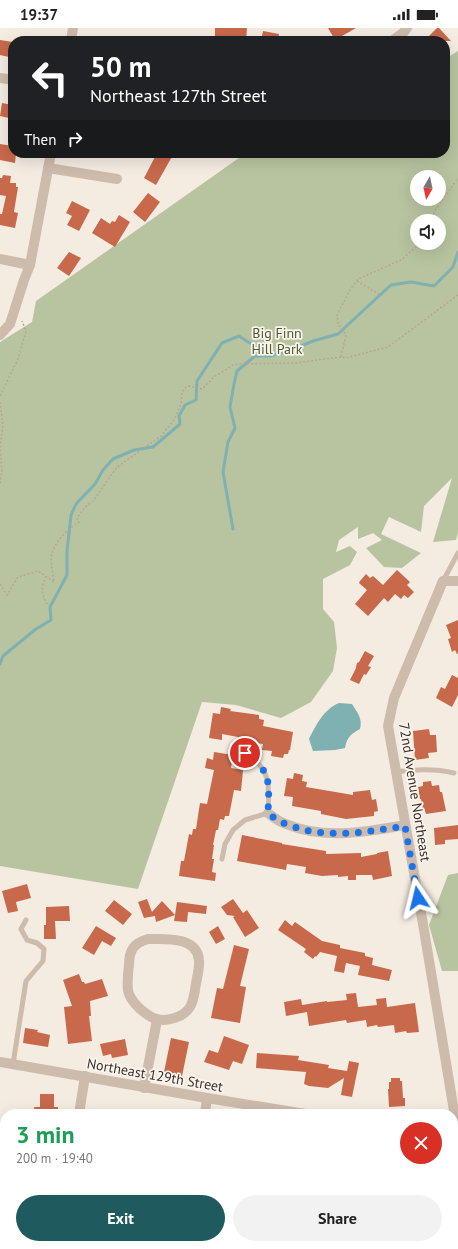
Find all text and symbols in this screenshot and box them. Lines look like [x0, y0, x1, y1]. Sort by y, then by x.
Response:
text: 19:37 [20, 5, 58, 24]
text: 50 m [90, 48, 151, 85]
icon: left [24, 52, 76, 104]
text: Northeast 127th Street [90, 84, 267, 107]
icon: right [64, 128, 86, 150]
text: Then [24, 130, 56, 149]
north arrow [410, 170, 446, 206]
map controls [410, 170, 446, 250]
button: sound [410, 214, 446, 250]
park label: Big Finn Hill Park [252, 324, 303, 358]
street label: 72nd Avenue Northeast [395, 721, 435, 863]
pin [228, 736, 262, 770]
icon: arrive [234, 742, 256, 764]
position arrow [397, 877, 439, 919]
street label: Northeast 129th Street [86, 1054, 225, 1096]
text: 3 min [16, 1119, 75, 1150]
button: close [400, 1122, 442, 1164]
text: 200 m · 19:40 [16, 1150, 93, 1167]
button: Exit [16, 1195, 225, 1241]
button: Share [233, 1195, 442, 1241]

